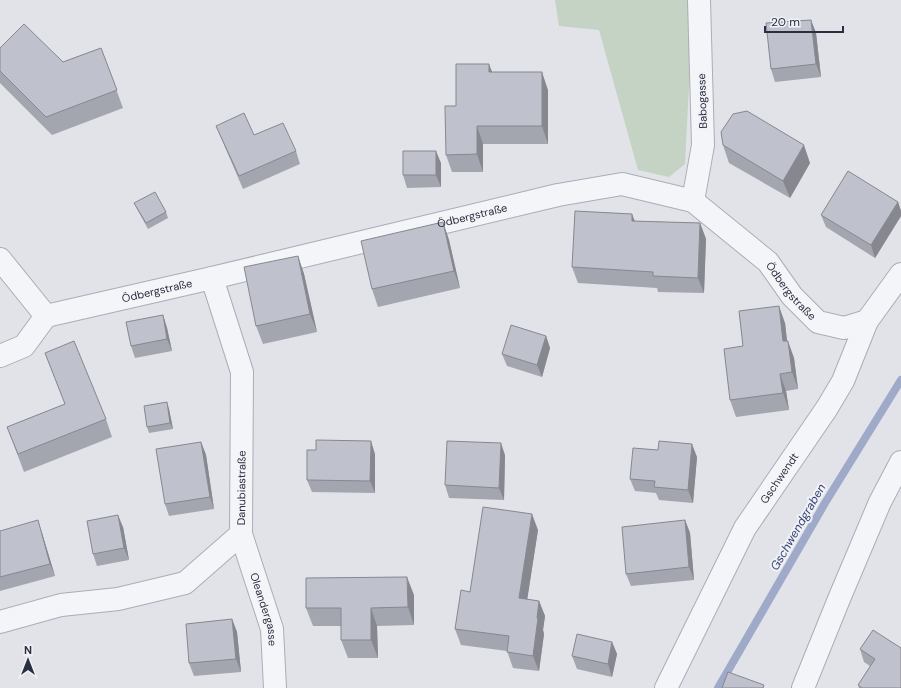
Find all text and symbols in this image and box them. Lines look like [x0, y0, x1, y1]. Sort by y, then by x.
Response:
scale bar [765, 8, 843, 34]
text: 20 m [771, 14, 800, 30]
street label: Babogasse [694, 73, 710, 129]
street label: Ödbergstraße [436, 200, 509, 231]
street label: Ödbergstraße [763, 259, 819, 323]
street label: Ödbergstraße [120, 276, 193, 305]
street label: Gschwendt [757, 450, 801, 506]
street label: Danubiastraße [234, 451, 249, 525]
water label: Gschwendgraben [767, 481, 829, 573]
street label: Oleandergasse [247, 571, 280, 646]
north arrow [8, 640, 48, 680]
text: N [24, 643, 32, 657]

